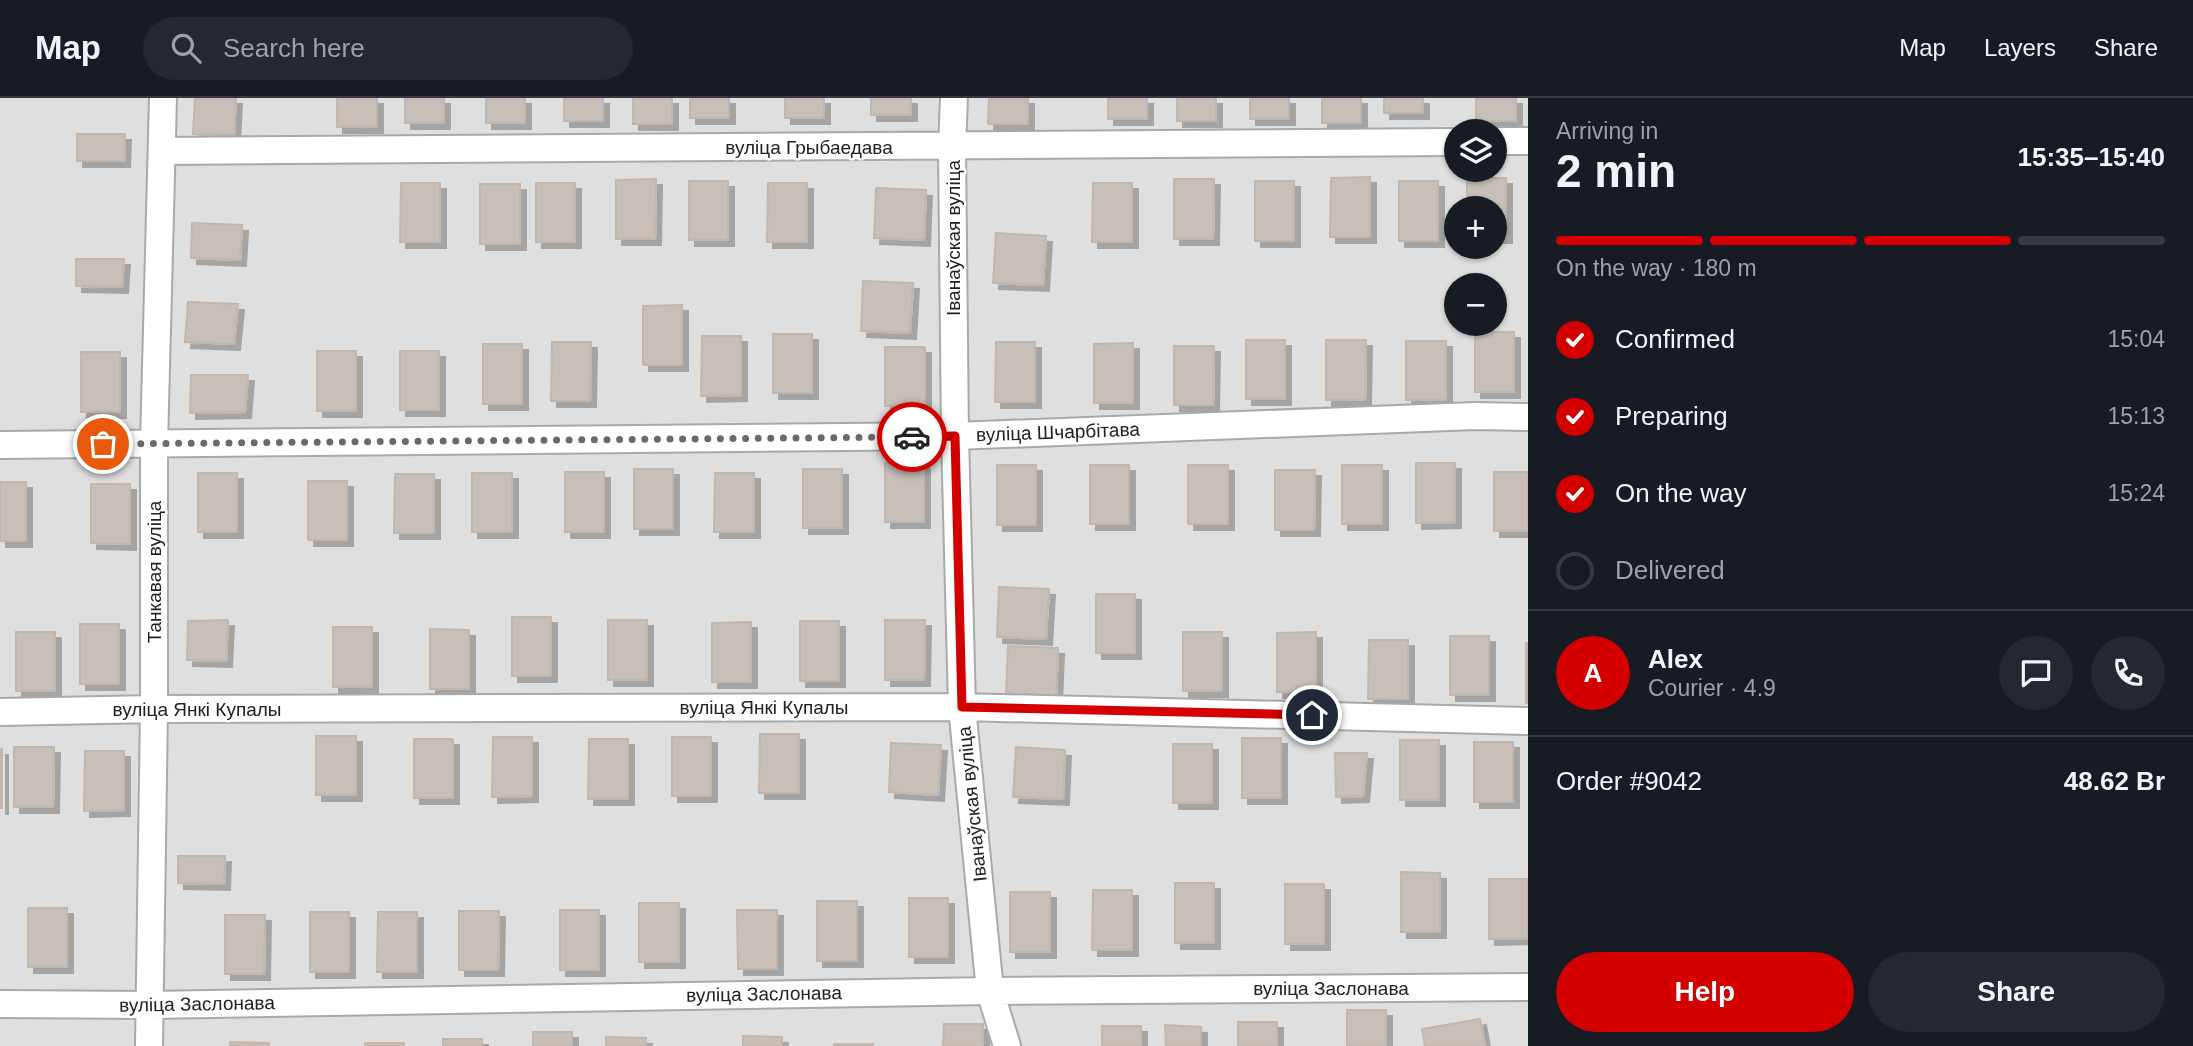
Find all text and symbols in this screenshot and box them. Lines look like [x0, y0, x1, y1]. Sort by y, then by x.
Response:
search box [143, 17, 633, 80]
text: Map [35, 29, 101, 66]
icon: search [167, 29, 205, 67]
text: Search here [223, 33, 365, 63]
text: Map [1899, 34, 1946, 61]
text: Layers [1984, 34, 2056, 61]
text: Share [2094, 34, 2158, 61]
text: Arriving in [1556, 118, 1658, 144]
map controls [1444, 119, 1507, 336]
button: layers [1444, 119, 1507, 182]
street label: вуліца Грыбаедава [725, 137, 893, 158]
text: 15:35–15:40 [2018, 142, 2165, 172]
text: 2 min [1556, 145, 1676, 197]
street label: Іванаўская вуліца [943, 159, 964, 316]
button: + [1444, 196, 1507, 259]
text: On the way · 180 m [1556, 255, 1757, 281]
button: − [1444, 273, 1507, 336]
icon: check [1556, 321, 1594, 359]
text: Confirmed [1615, 324, 1735, 354]
text: 15:04 [2107, 326, 2165, 352]
icon: check [1556, 398, 1594, 436]
text: Preparing [1615, 401, 1728, 431]
courier [877, 402, 947, 472]
text: 15:13 [2107, 403, 2165, 429]
pin [73, 414, 133, 474]
icon: car [893, 418, 931, 456]
street label: вуліца Шчарбітава [976, 419, 1141, 445]
icon: bag [84, 425, 122, 463]
icon: check [1556, 475, 1594, 513]
text: On the way [1615, 478, 1747, 508]
text: 15:24 [2107, 480, 2165, 506]
street label: Танкавая вуліца [144, 500, 165, 643]
text: Delivered [1615, 555, 1725, 585]
button: chat [1999, 636, 2073, 710]
button: phone [2091, 636, 2165, 710]
text: Alex [1648, 644, 1703, 674]
text: A [1584, 658, 1602, 688]
text: Courier · 4.9 [1648, 675, 1776, 701]
pin [1282, 685, 1342, 745]
icon: home [1293, 696, 1331, 734]
street label: вуліца Янкі Купалы [680, 697, 849, 718]
street label: вуліца Янкі Купалы [113, 699, 282, 720]
street label: Іванаўская вуліца [953, 725, 991, 883]
text: Order #9042 [1556, 766, 1702, 796]
text: 48.62 Br [2064, 766, 2165, 796]
button: Help [1556, 952, 1854, 1032]
button: Share [1868, 952, 2165, 1032]
street label: вуліца Заслонава [1253, 978, 1409, 999]
street label: вуліца Заслонава [686, 982, 842, 1006]
street label: вуліца Заслонава [119, 992, 275, 1016]

